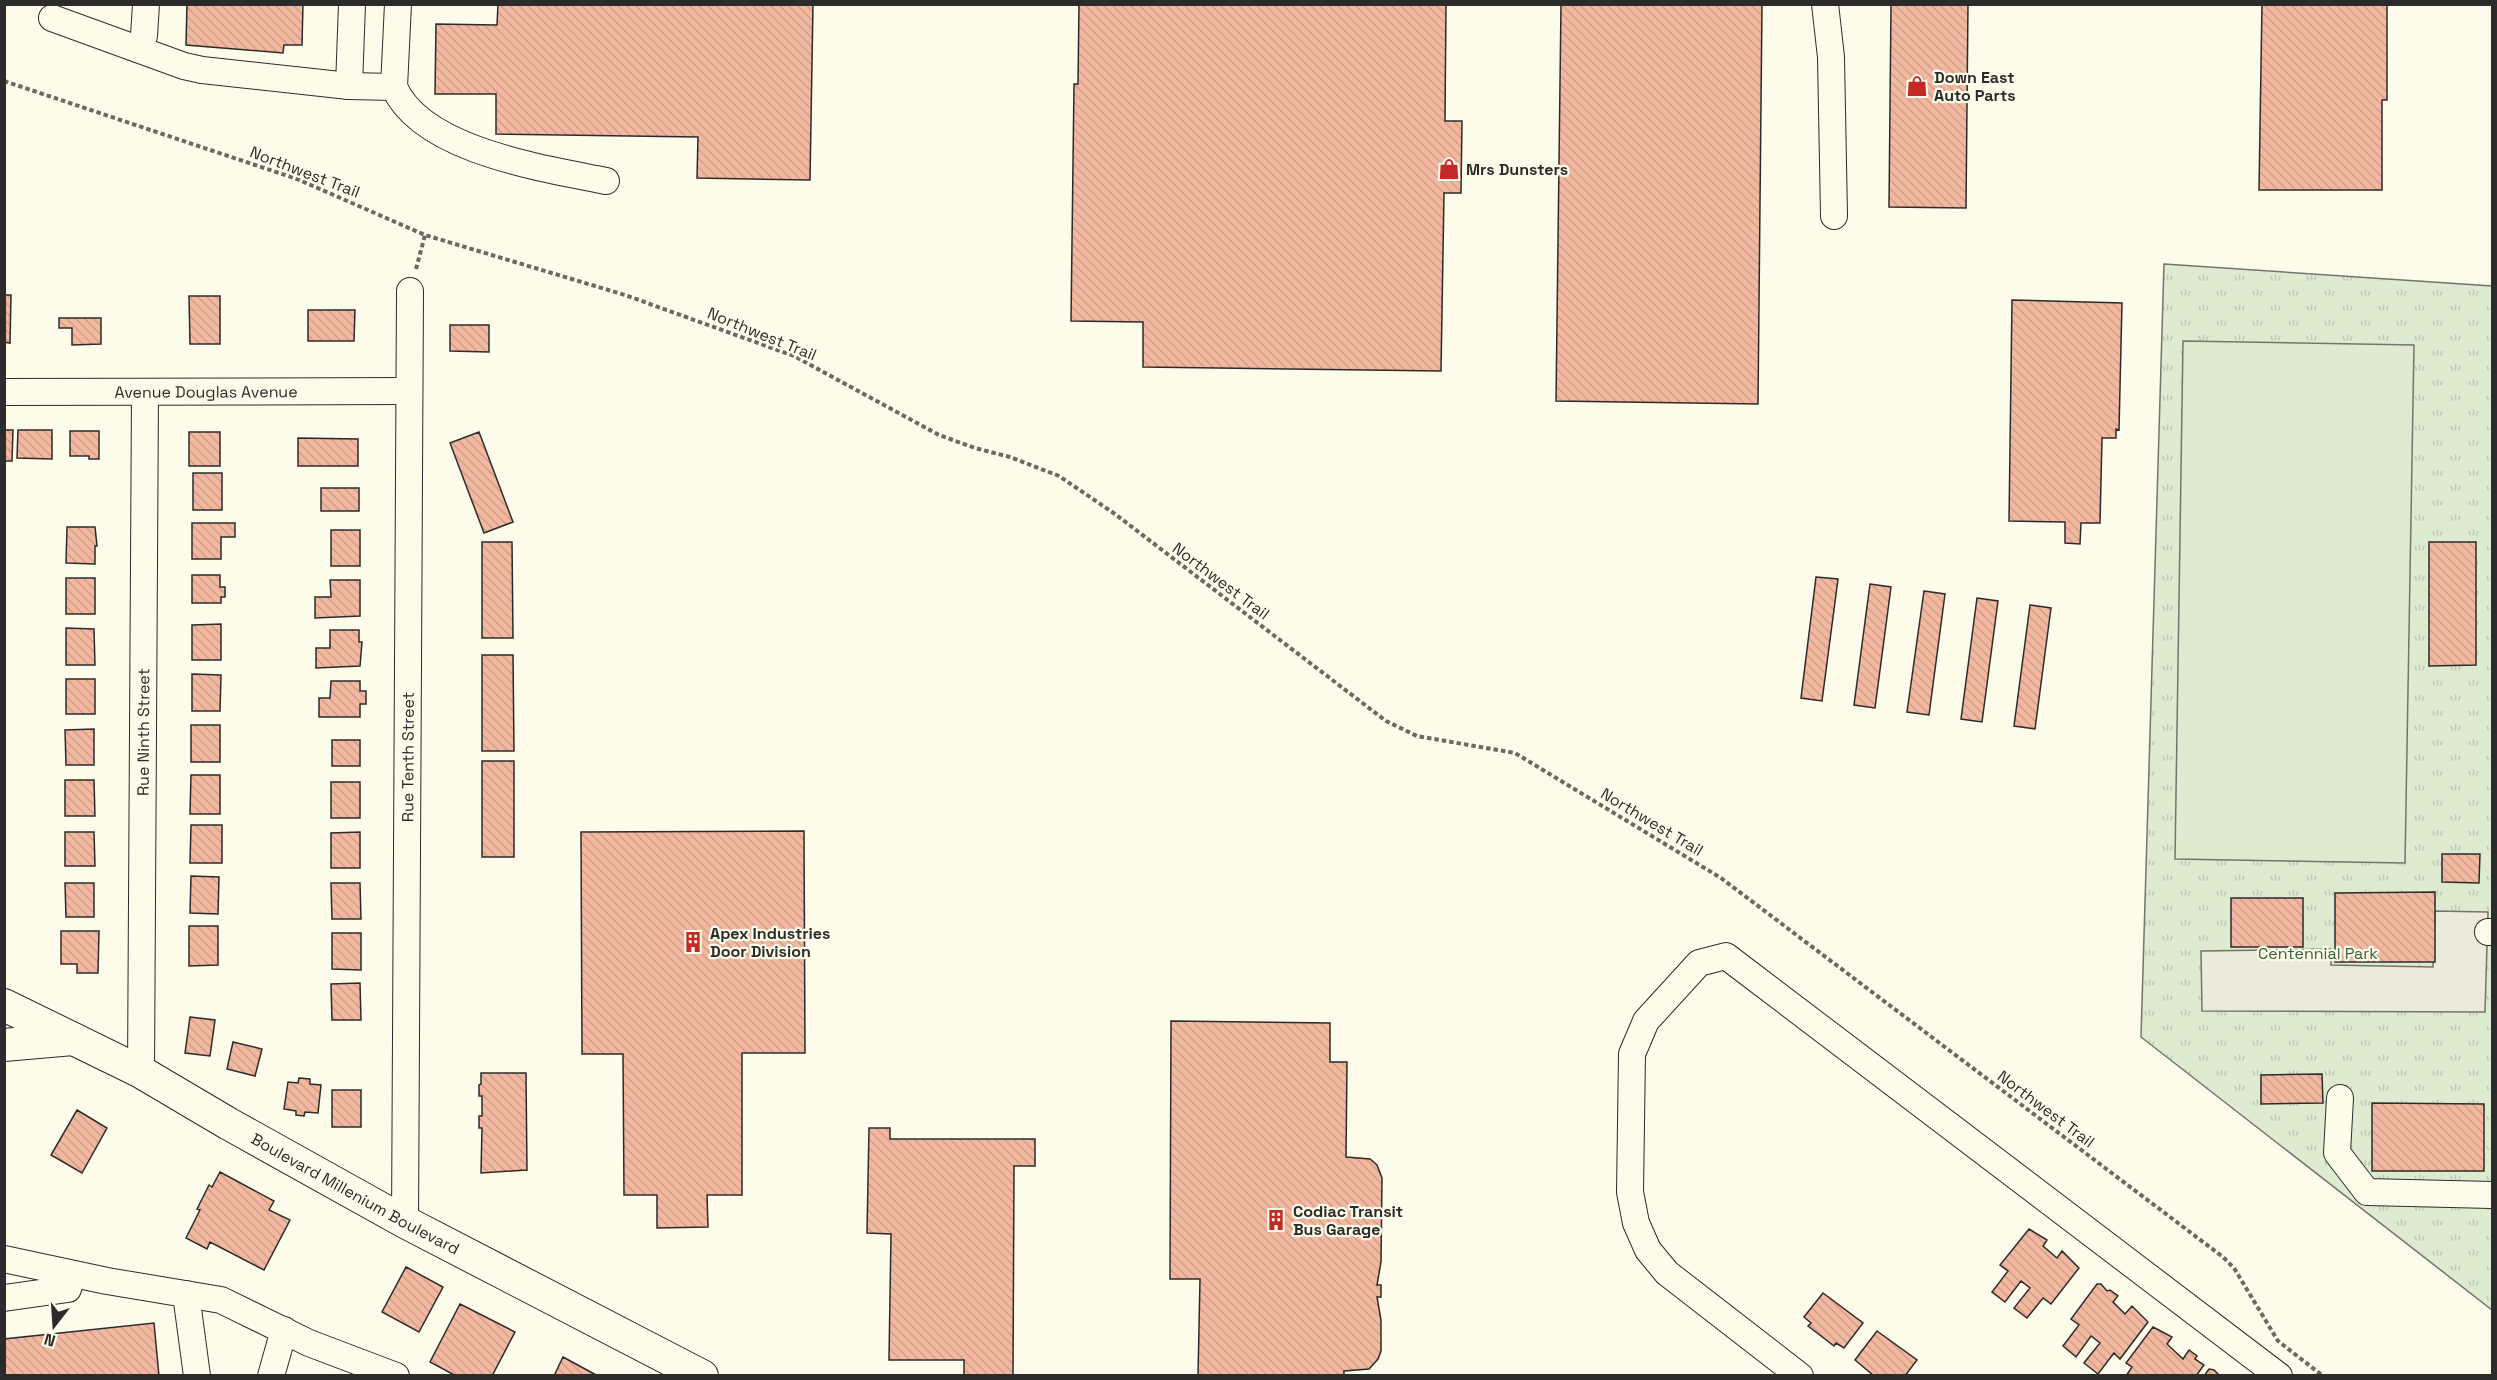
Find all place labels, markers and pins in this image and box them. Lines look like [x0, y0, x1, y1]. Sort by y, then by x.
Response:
place label: Down East Auto Parts [1934, 67, 2016, 106]
shop icon: Down East Auto Parts [1905, 74, 1929, 98]
shop icon: Mrs Dunsters [1437, 157, 1461, 181]
place label: Mrs Dunsters [1466, 159, 1568, 180]
place label: Apex Industries Door Division [710, 923, 830, 962]
building icon: Apex Industries Door Division [681, 930, 705, 954]
place label: Codiac Transit Bus Garage [1293, 1201, 1403, 1240]
building icon: Codiac Transit Bus Garage [1264, 1208, 1288, 1232]

